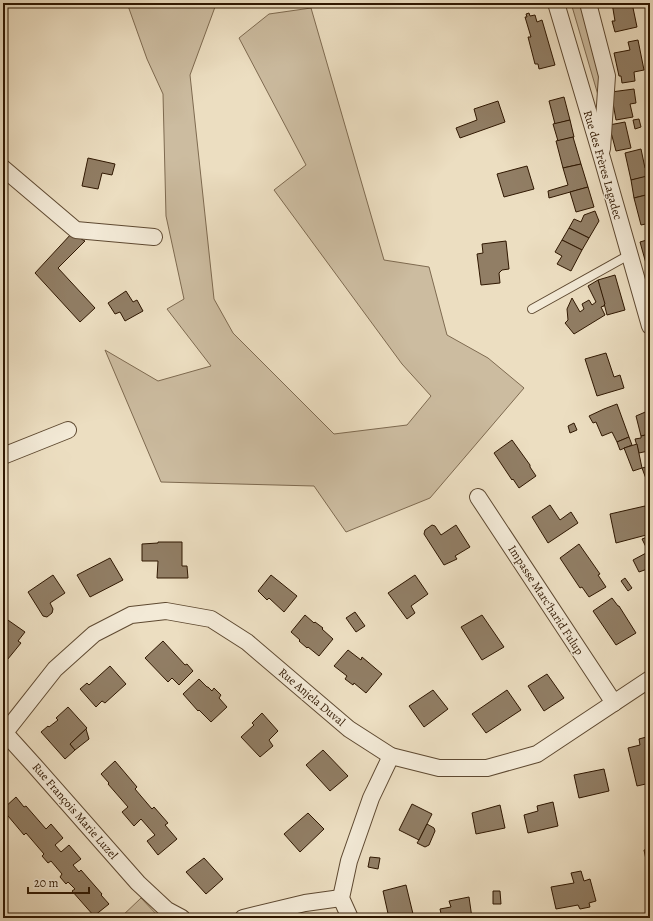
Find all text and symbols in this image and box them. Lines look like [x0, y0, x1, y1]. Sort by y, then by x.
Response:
street label: Rue des Frères Lagadec [580, 108, 626, 222]
street label: Impasse Marc'harid Fulup [504, 542, 588, 658]
street label: Rue Anjela Duval [275, 664, 349, 730]
street label: Rue François Marie Luzel [29, 759, 121, 863]
scale bar [28, 869, 89, 895]
text: 20 m [34, 875, 58, 891]

